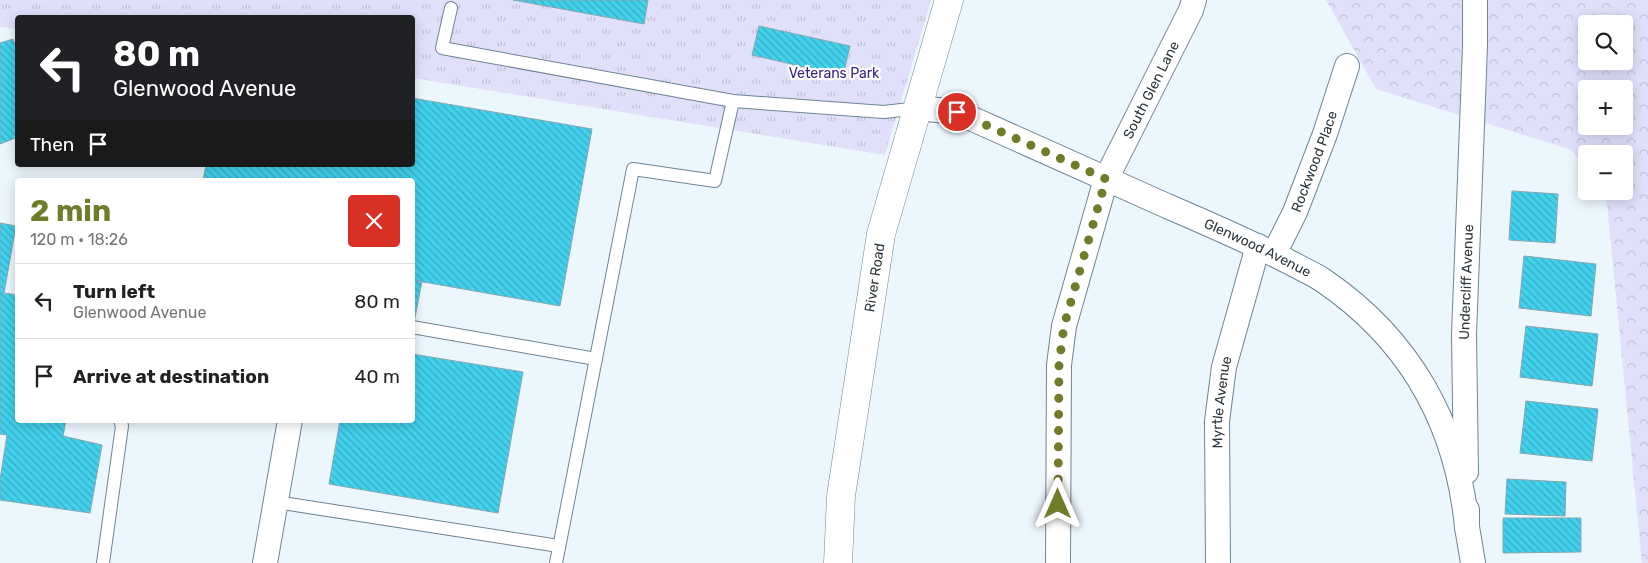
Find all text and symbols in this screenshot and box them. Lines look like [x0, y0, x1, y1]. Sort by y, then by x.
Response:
map controls [1578, 15, 1633, 200]
button: search [1578, 15, 1633, 70]
text: 80 m [113, 33, 200, 75]
icon: left [30, 35, 95, 100]
street label: South Glen Lane [1119, 38, 1183, 142]
park label: Veterans Park [789, 65, 880, 82]
text: Glenwood Avenue [113, 75, 296, 102]
button: + [1578, 80, 1633, 135]
pin [936, 91, 978, 133]
icon: arrive [943, 98, 971, 126]
street label: Rockwood Place [1287, 109, 1340, 214]
icon: arrive [84, 130, 112, 158]
text: Then [30, 133, 74, 156]
button: − [1578, 145, 1633, 200]
text: 2 min [30, 193, 111, 229]
button: close [348, 195, 400, 247]
street label: Glenwood Avenue [1202, 215, 1314, 280]
street label: Undercliff Avenue [1455, 224, 1477, 340]
text: 120 m · 18:26 [30, 230, 128, 249]
street label: River Road [861, 242, 888, 313]
text: Turn left [73, 280, 155, 303]
icon: left [30, 287, 58, 315]
text: 80 m [354, 290, 400, 313]
text: Glenwood Avenue [73, 303, 206, 322]
street label: Myrtle Avenue [1208, 354, 1235, 449]
icon: arrive [30, 362, 58, 390]
text: Arrive at destination [73, 365, 269, 388]
text: 40 m [355, 365, 400, 388]
position arrow [1031, 477, 1083, 529]

